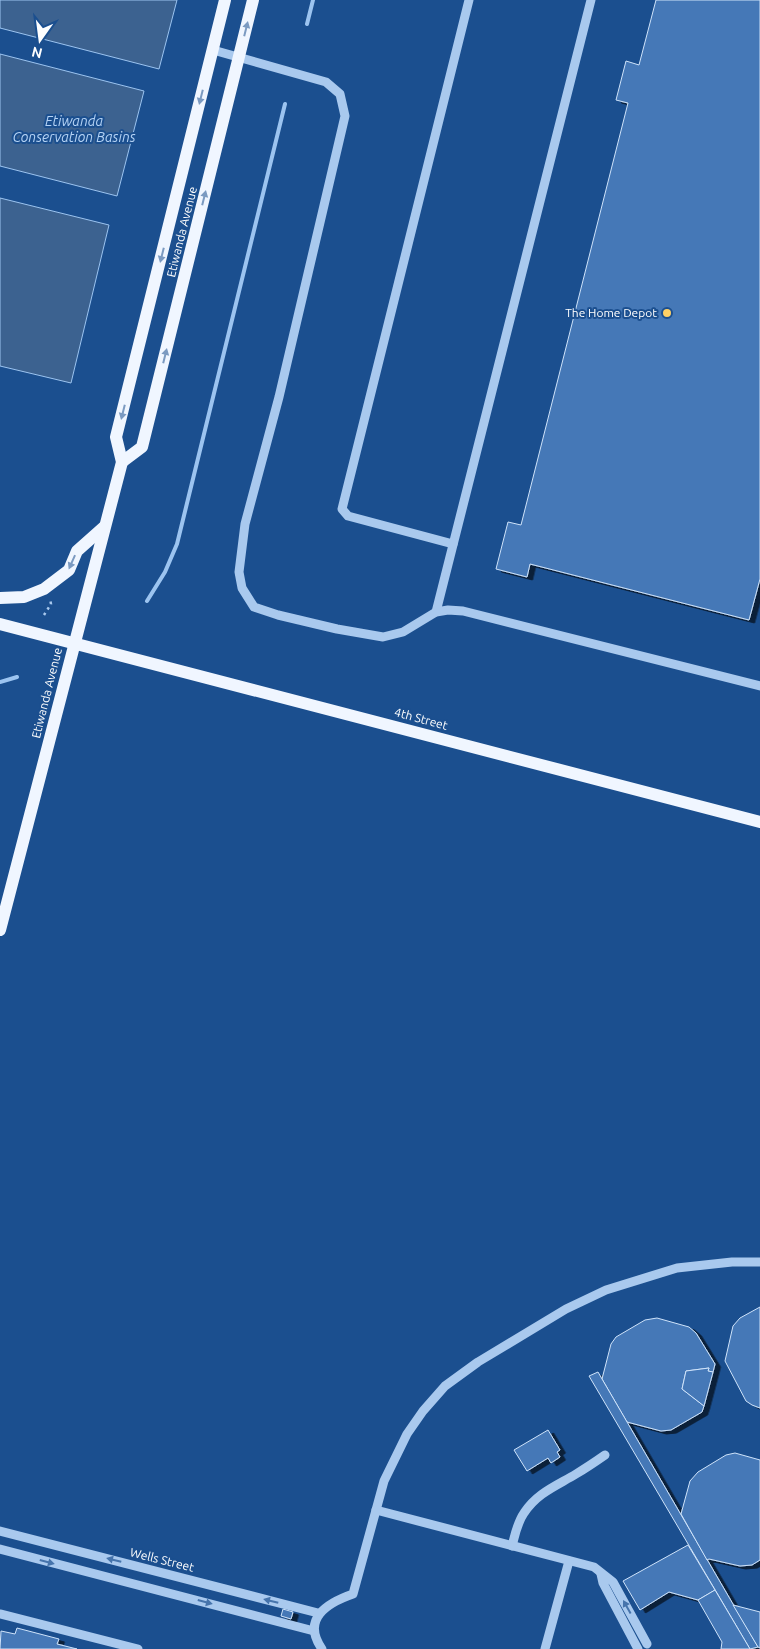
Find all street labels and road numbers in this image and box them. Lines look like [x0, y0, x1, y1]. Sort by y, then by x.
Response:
street label: Etiwanda Avenue [164, 185, 199, 279]
street label: Etiwanda Avenue [29, 646, 64, 740]
street label: 4th Street [393, 705, 449, 732]
street label: Wells Street [129, 1545, 196, 1574]

